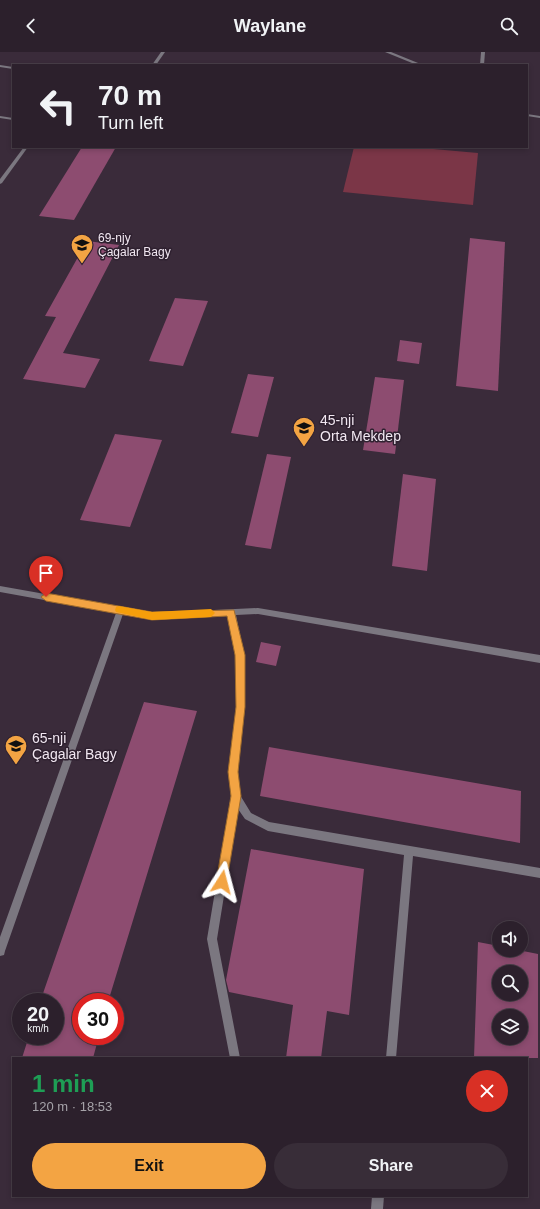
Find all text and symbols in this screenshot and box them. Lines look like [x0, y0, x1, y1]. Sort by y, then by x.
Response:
icon: back [20, 15, 42, 37]
icon: search [498, 15, 520, 37]
text: Waylane [234, 16, 306, 36]
icon: left [32, 80, 84, 132]
text: 70 m [98, 80, 162, 111]
text: Turn left [98, 113, 163, 133]
place label: 69-njy Çagalar Bagy [98, 231, 171, 259]
school or university icon: 69-njy Çagalar Bagy [69, 232, 95, 265]
place label: 45-nji Orta Mekdep [320, 412, 401, 444]
school or university icon: 45-nji Orta Mekdep [291, 415, 317, 448]
pin [29, 556, 63, 597]
icon: arrive [35, 562, 57, 584]
place label: 65-nji Çagalar Bagy [32, 730, 117, 762]
school or university icon: 65-nji Çagalar Bagy [3, 733, 29, 766]
position arrow [201, 861, 243, 903]
map controls [492, 921, 528, 1045]
button: sound [492, 921, 528, 957]
button: search [492, 965, 528, 1001]
speed limit sign: 30 [72, 993, 124, 1045]
text: 20 [27, 1003, 49, 1025]
button: layers [492, 1009, 528, 1045]
text: km/h [27, 1023, 49, 1034]
text: 1 min [32, 1070, 95, 1097]
button: close [466, 1070, 508, 1112]
text: 120 m · 18:53 [32, 1099, 112, 1114]
button: Exit [32, 1143, 266, 1189]
button: Share [274, 1143, 508, 1189]

